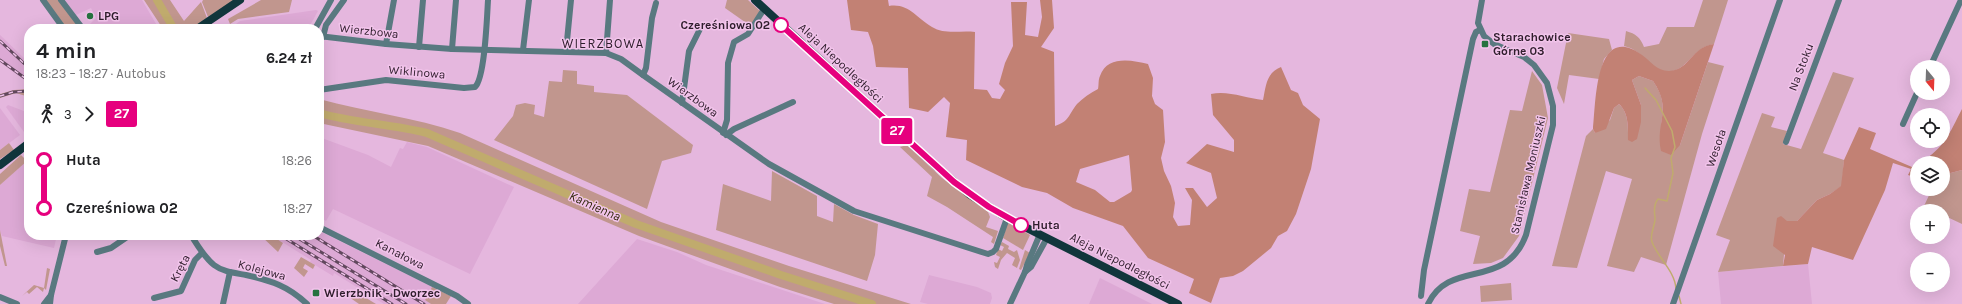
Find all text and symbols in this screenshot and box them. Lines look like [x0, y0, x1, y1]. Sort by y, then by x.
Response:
place label: LPG [98, 9, 119, 23]
marker: LPG [85, 11, 95, 21]
marker: Czereśniowa 02 [773, 17, 789, 33]
place label: Czereśniowa 02 [680, 18, 770, 32]
street label: Aleja Niepodległości [796, 20, 886, 106]
street label: Wierzbowa [339, 21, 399, 41]
place label: Starachowice Górne 03 [1493, 30, 1571, 58]
district label: WIERZBOWA [562, 36, 644, 51]
text: 4 min [36, 38, 96, 64]
marker: Starachowice Górne 03 [1480, 39, 1490, 49]
street label: Na Stoku [1786, 41, 1816, 93]
text: 6.24 zł [266, 49, 312, 67]
north arrow [1910, 60, 1950, 100]
map controls [1910, 60, 1950, 292]
street label: Wiklinowa [388, 63, 446, 81]
text: 18:23 – 18:27 · Autobus [36, 66, 166, 81]
street label: Wierzbowa [665, 74, 721, 120]
icon: walk [36, 103, 58, 125]
icon: forward [78, 103, 100, 125]
text: 27 [114, 105, 129, 122]
text: 3 [64, 107, 72, 122]
button: locate [1910, 108, 1950, 148]
street label: Stanisława Moniuszki [1508, 115, 1548, 235]
line badge: 27 [879, 118, 915, 144]
text: 27 [889, 122, 905, 139]
street label: Wesoła [1703, 127, 1729, 169]
text: Huta [66, 151, 101, 169]
text: 18:26 [282, 153, 312, 168]
button: layers [1910, 156, 1950, 196]
water label: Kamienna [567, 188, 623, 224]
text: Czereśniowa 02 [66, 199, 178, 217]
text: 18:27 [283, 201, 312, 216]
button: + [1910, 204, 1950, 244]
marker: Huta [1013, 217, 1029, 233]
place label: Huta [1032, 218, 1060, 232]
street label: Aleja Niepodległości [1068, 230, 1172, 292]
street label: Kanałowa [373, 236, 427, 272]
street label: Kręta [167, 252, 193, 284]
button: − [1910, 252, 1950, 292]
street label: Kolejowa [237, 257, 287, 283]
place label: Wierzbnik - Dworzec [324, 286, 440, 300]
marker: Wierzbnik - Dworzec [311, 288, 321, 298]

